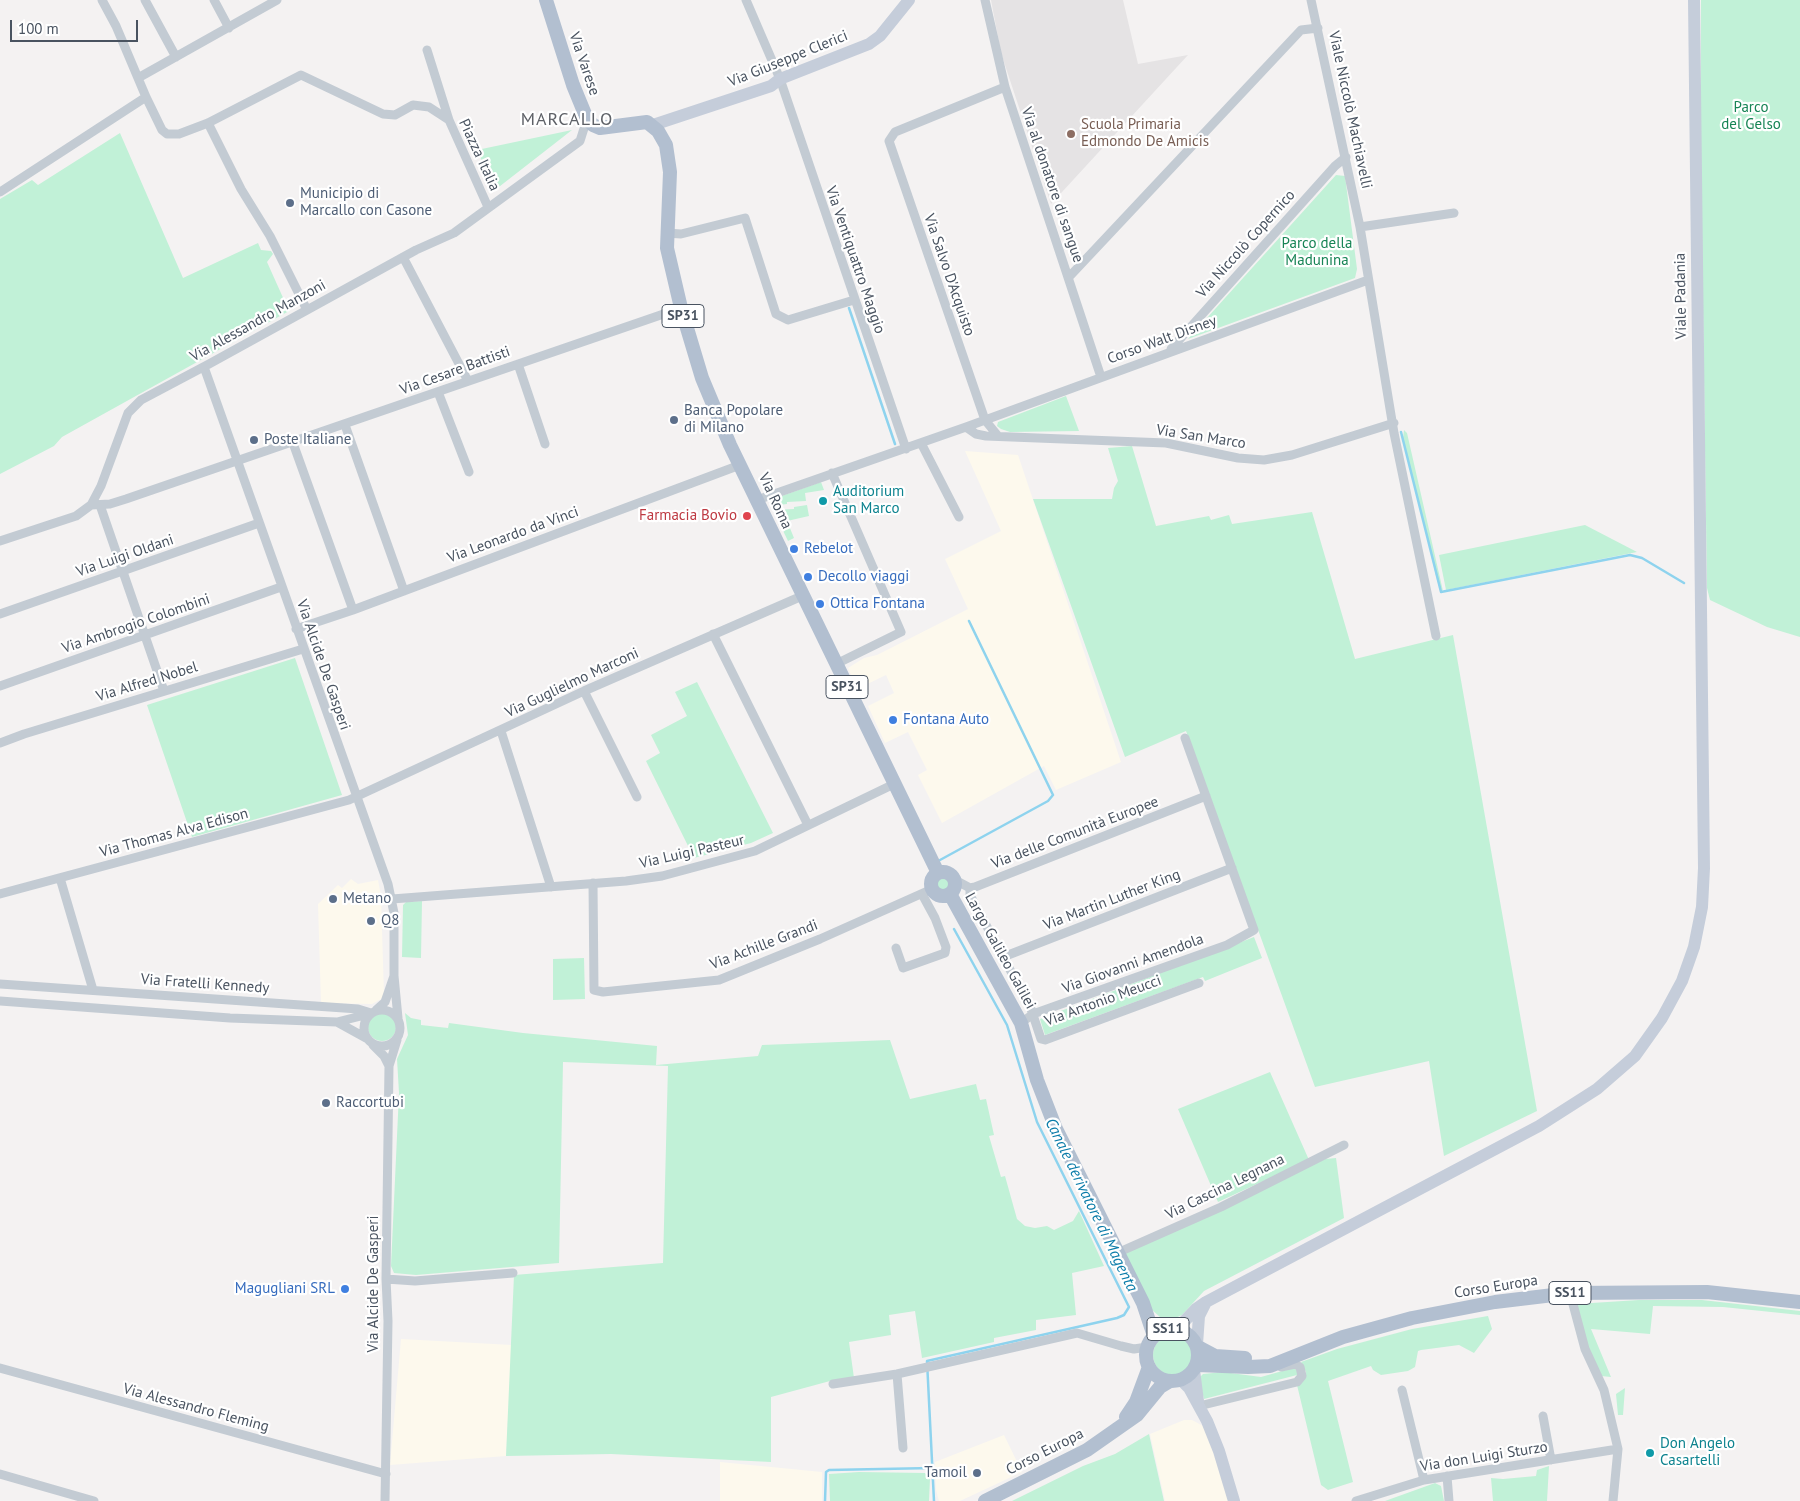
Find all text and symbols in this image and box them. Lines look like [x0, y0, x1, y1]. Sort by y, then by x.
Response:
scale bar [12, 10, 140, 42]
text: 100 m [18, 19, 59, 38]
street label: Via Giuseppe Clerici [726, 27, 850, 91]
street label: Via Varese [565, 30, 603, 98]
street label: Viale Niccolò Machiavelli [1325, 30, 1375, 190]
park label: Parco del Gelso [1721, 99, 1781, 134]
street label: Via al donatore di sangue [1017, 105, 1087, 265]
district label: MARCALLO [520, 109, 614, 131]
street label: Piazza Italia [454, 116, 504, 194]
place label: Scuola Primaria Edmondo De Amicis [1081, 116, 1209, 151]
marker: Scuola Primaria Edmondo De Amicis [1065, 128, 1077, 140]
street label: Via Ventiquattro Maggio [821, 184, 889, 336]
place label: Municipio di Marcallo con Casone [300, 185, 432, 220]
street label: Via Niccolò Copernico [1193, 186, 1299, 302]
marker: Municipio di Marcallo con Casone [284, 197, 296, 209]
street label: Via Salvo D'Acquisto [920, 212, 978, 338]
park label: Parco della Madunina [1282, 235, 1352, 270]
street label: Viale Padania [1671, 253, 1691, 339]
street label: Via Alessandro Manzoni [187, 276, 329, 366]
road number: SP31 [662, 304, 704, 328]
street label: Corso Walt Disney [1105, 312, 1219, 368]
street label: Via Cesare Battisti [397, 343, 513, 399]
place label: Banca Popolare di Milano [684, 402, 783, 437]
marker: Banca Popolare di Milano [668, 414, 680, 426]
street label: Via San Marco [1155, 421, 1247, 453]
place label: Poste Italiane [264, 431, 351, 449]
marker: Poste Italiane [248, 434, 260, 446]
street label: Via Roma [754, 470, 796, 532]
place label: Auditorium San Marco [833, 483, 904, 518]
marker: Auditorium San Marco [817, 495, 829, 507]
street label: Via Leonardo da Vinci [445, 503, 581, 567]
place label: Farmacia Bovio [639, 507, 737, 525]
marker: Farmacia Bovio [741, 510, 753, 522]
street label: Via Luigi Oldani [74, 531, 176, 581]
place label: Rebelot [804, 540, 853, 558]
marker: Rebelot [788, 543, 800, 555]
place label: Decollo viaggi [818, 568, 909, 586]
marker: Decollo viaggi [802, 571, 814, 583]
street label: Via Ambrogio Colombini [60, 590, 212, 658]
place label: Ottica Fontana [830, 595, 925, 613]
street label: Via Alcide De Gasperi [292, 597, 354, 733]
marker: Ottica Fontana [814, 598, 826, 610]
street label: Via Guglielmo Marconi [502, 644, 642, 722]
street label: Via Alfred Nobel [94, 658, 200, 706]
road number: SP31 [826, 676, 868, 699]
place label: Fontana Auto [903, 711, 989, 729]
marker: Fontana Auto [887, 714, 899, 726]
street label: Via delle Comunità Europee [989, 793, 1161, 873]
street label: Via Thomas Alva Edison [98, 805, 250, 861]
street label: Via Luigi Pasteur [638, 831, 746, 873]
street label: Via Martin Luther King [1041, 866, 1183, 934]
place label: Metano [343, 890, 391, 908]
street label: Largo Galileo Galilei [961, 890, 1039, 1012]
marker: Metano [327, 893, 339, 905]
place label: Q8 [381, 912, 399, 930]
marker: Q8 [365, 915, 377, 927]
street label: Via Achille Grandi [708, 916, 820, 974]
street label: Via Giovanni Amendola [1060, 930, 1206, 998]
street label: Via Fratelli Kennedy [140, 971, 270, 997]
street label: Via Antonio Meucci [1042, 972, 1164, 1030]
place label: Raccortubi [336, 1094, 404, 1112]
marker: Raccortubi [320, 1097, 332, 1109]
water label: Canale derivatore di Magenta [1041, 1115, 1141, 1295]
street label: Via Cascina Legnana [1163, 1150, 1287, 1224]
street label: Via Alcide De Gasperi [365, 1216, 383, 1352]
street label: Corso Europa [1453, 1272, 1539, 1302]
place label: Magugliani SRL [235, 1280, 335, 1298]
road number: SS11 [1549, 1282, 1591, 1305]
marker: Magugliani SRL [339, 1283, 351, 1295]
road number: SS11 [1147, 1318, 1189, 1340]
street label: Via Alessandro Fleming [121, 1380, 271, 1436]
street label: Corso Europa [1003, 1425, 1087, 1479]
place label: Don Angelo Casartelli [1660, 1435, 1735, 1470]
street label: Via don Luigi Sturzo [1419, 1438, 1549, 1476]
marker: Don Angelo Casartelli [1644, 1447, 1656, 1459]
place label: Tamoil [924, 1464, 967, 1482]
marker: Tamoil [971, 1467, 983, 1479]

